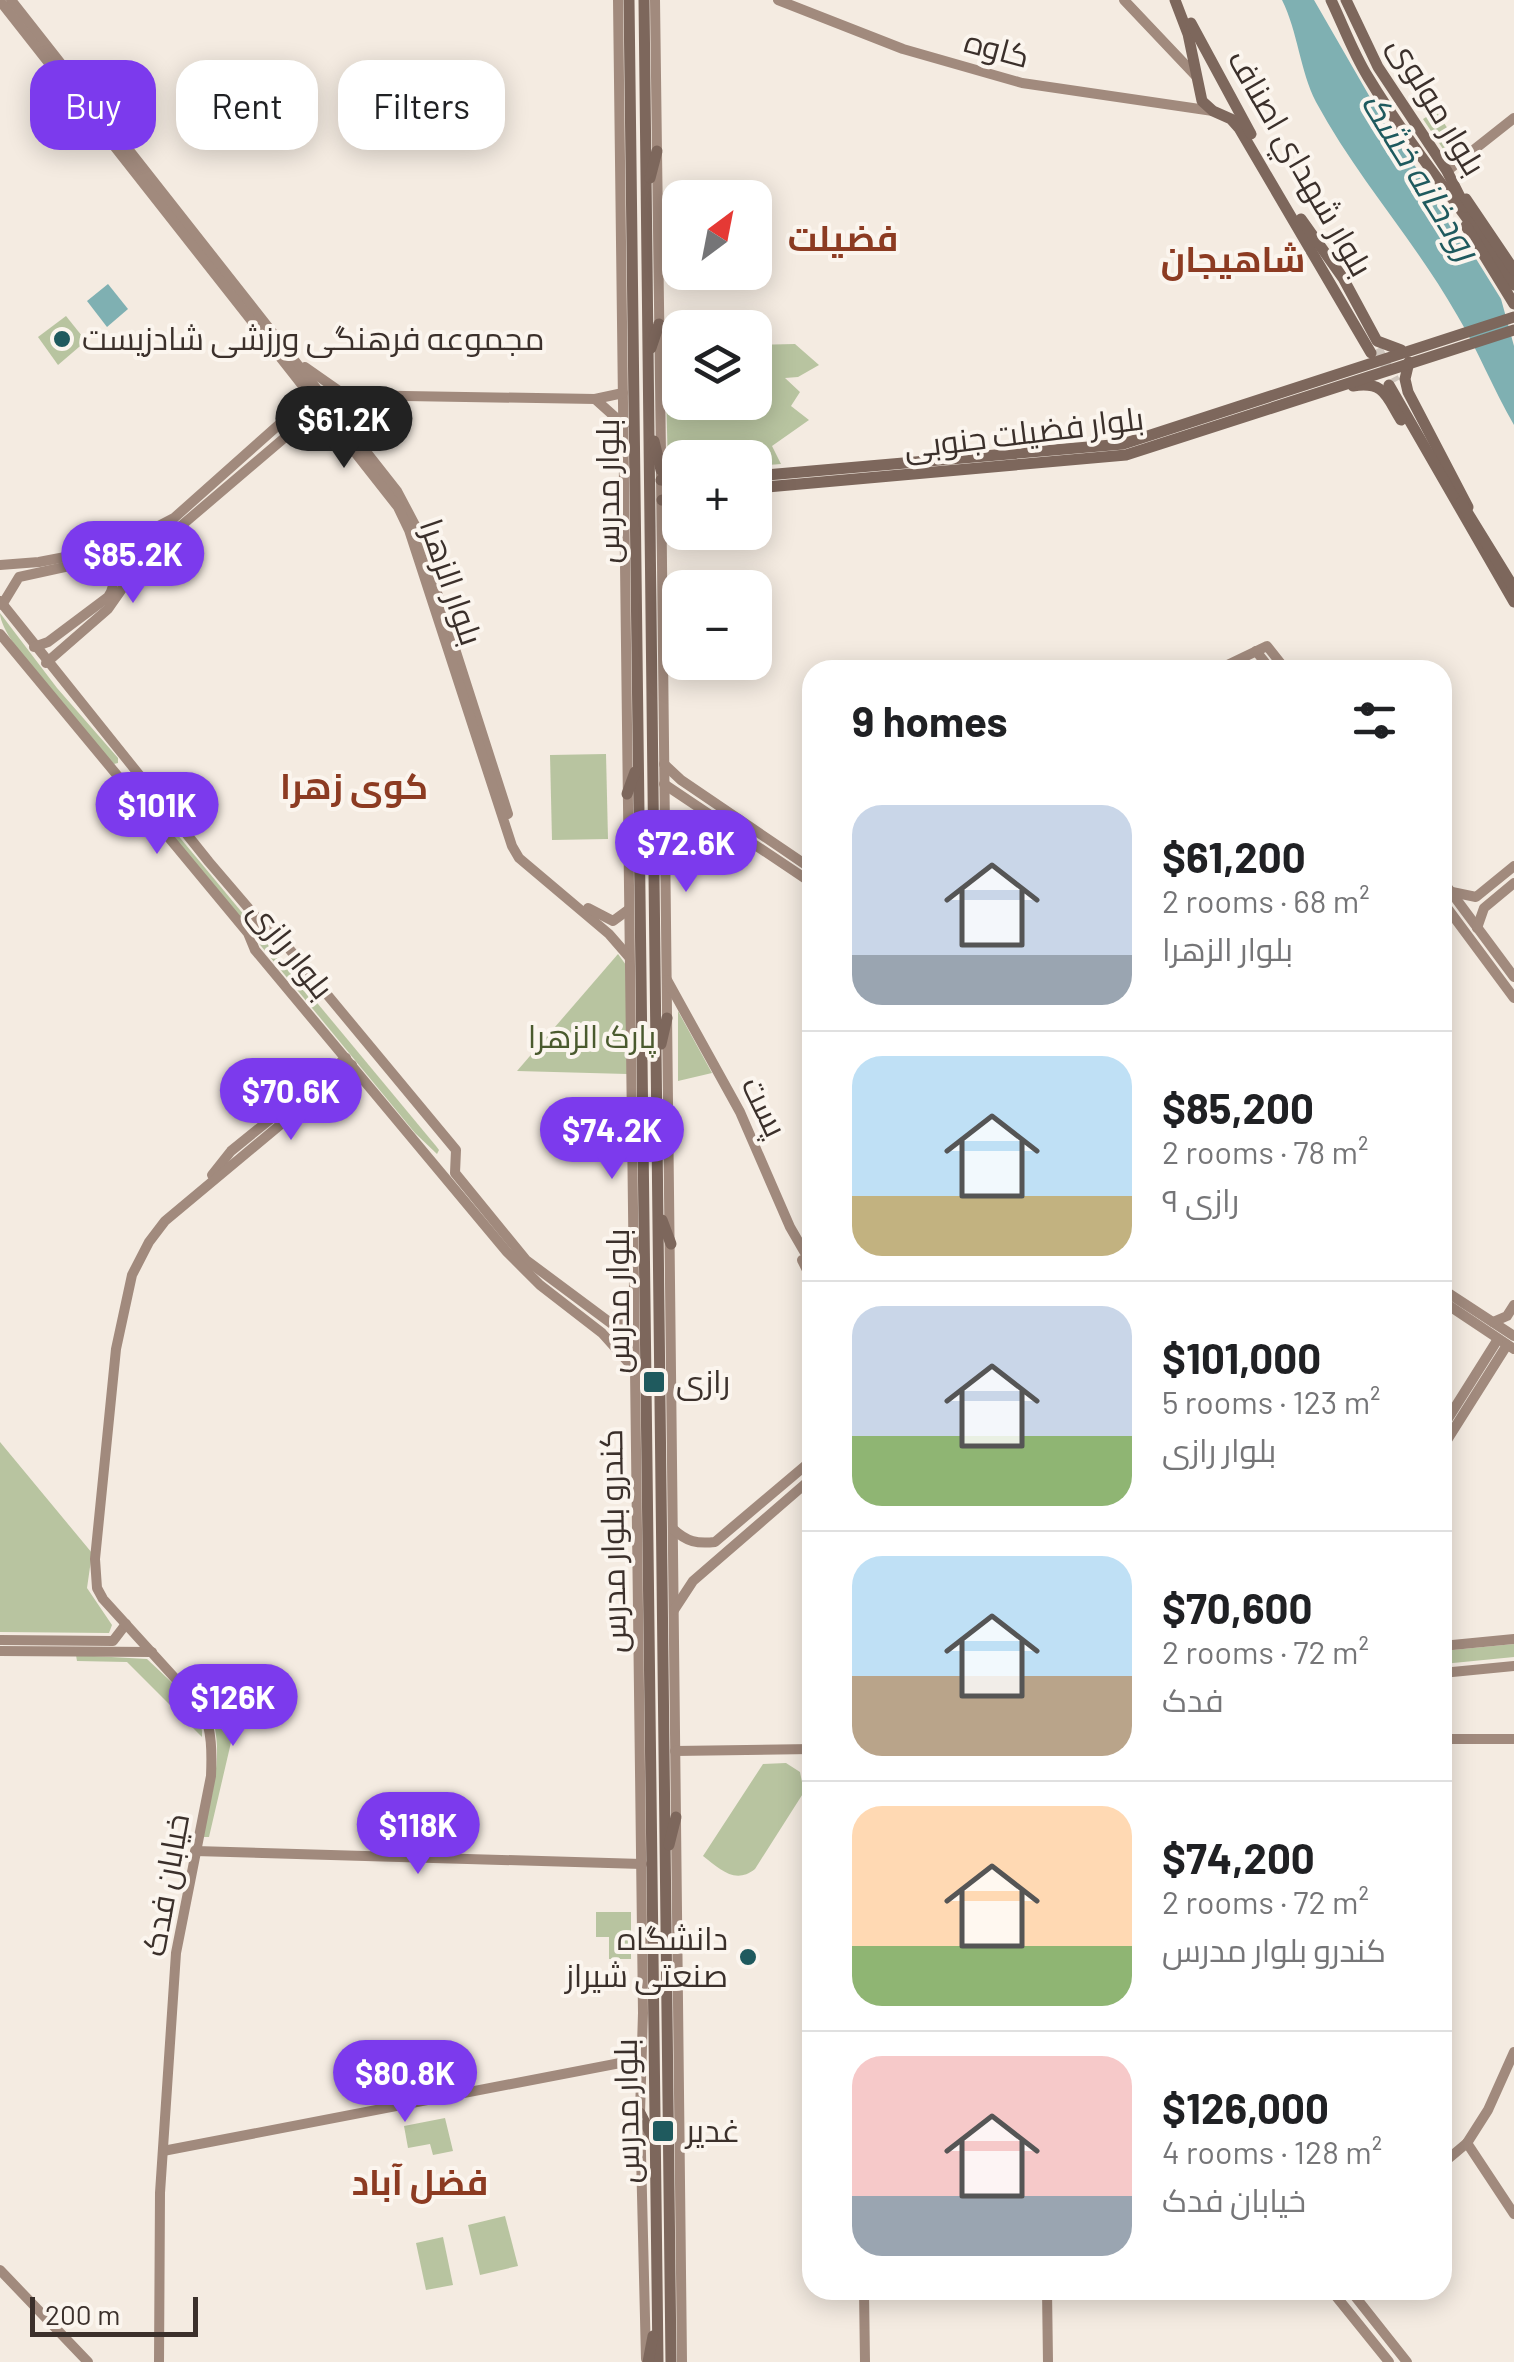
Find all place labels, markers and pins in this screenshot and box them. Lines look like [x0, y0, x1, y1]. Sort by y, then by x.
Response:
place label: مجموعه فرهنگی ورزشی شادزیست [82, 318, 544, 358]
marker: مجموعه فرهنگی ورزشی شادزیست [51, 328, 73, 350]
pin: $61.2K [263, 386, 425, 471]
pin: $85.2K [52, 521, 214, 606]
pin: $101K [87, 772, 227, 857]
pin: $72.6K [605, 810, 767, 895]
pin: $70.6K [210, 1058, 372, 1143]
pin: $74.2K [531, 1097, 693, 1182]
place label: رازی [676, 1361, 730, 1401]
marker: رازی [641, 1369, 667, 1395]
pin: $126K [163, 1664, 303, 1749]
pin: $118K [348, 1792, 488, 1877]
place label: دانشگاه صنعتی شیراز [563, 1918, 728, 1995]
marker: دانشگاه صنعتی شیراز [737, 1946, 759, 1968]
pin: $80.8K [324, 2040, 486, 2125]
place label: غدیر [684, 2110, 740, 2149]
marker: غدیر [650, 2118, 676, 2144]

